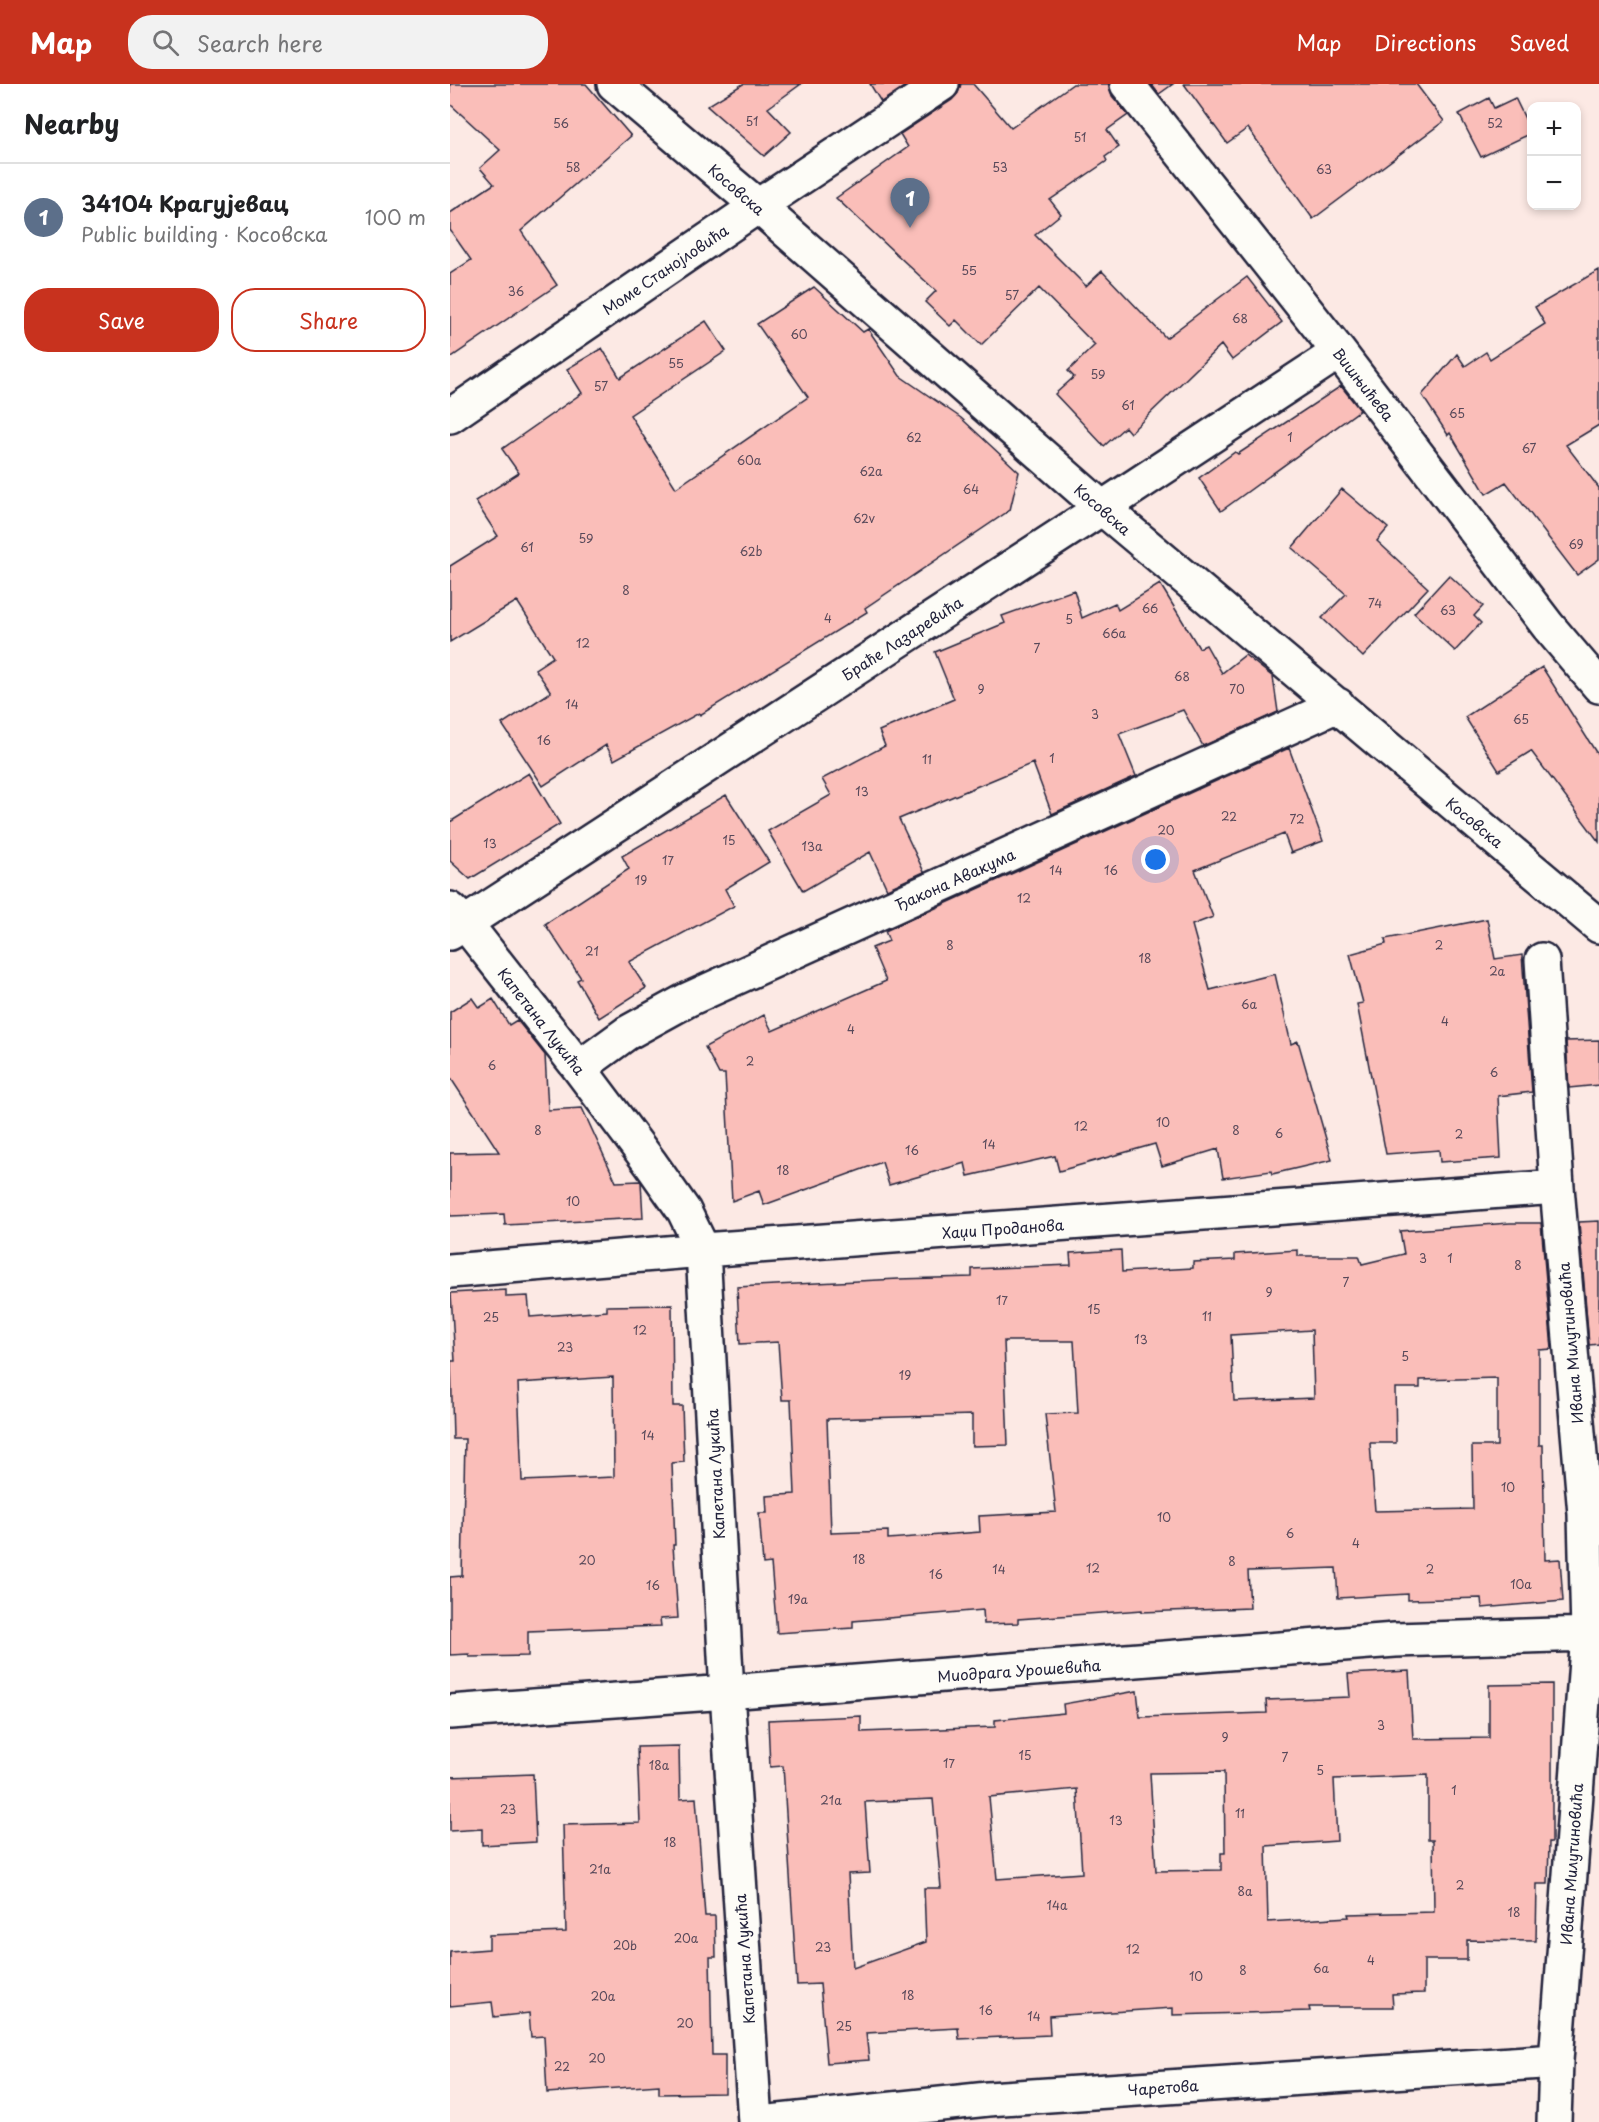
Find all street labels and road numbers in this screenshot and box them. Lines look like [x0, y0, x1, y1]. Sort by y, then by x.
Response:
street label: Косовска [704, 158, 771, 221]
street label: Моме Станојловића [597, 218, 733, 320]
street label: Вишњићева [1328, 342, 1401, 426]
street label: Косовска [1070, 478, 1137, 541]
street label: Браће Лазаревића [837, 590, 967, 686]
street label: Косовска [1441, 791, 1509, 853]
street label: Ђакона Авакума [891, 842, 1020, 916]
street label: Капетана Лукића [493, 963, 592, 1080]
street label: Хаџи Проданова [941, 1212, 1065, 1244]
street label: Ивана Милутиновића [1551, 1261, 1589, 1425]
street label: Капетана Лукића [700, 1408, 730, 1540]
street label: Миодрага Урошевића [936, 1653, 1102, 1687]
street label: Ивана Милутиновића [1554, 1782, 1588, 1946]
street label: Капетана Лукића [728, 1893, 760, 2025]
street label: Чаретова [1127, 2073, 1200, 2101]

